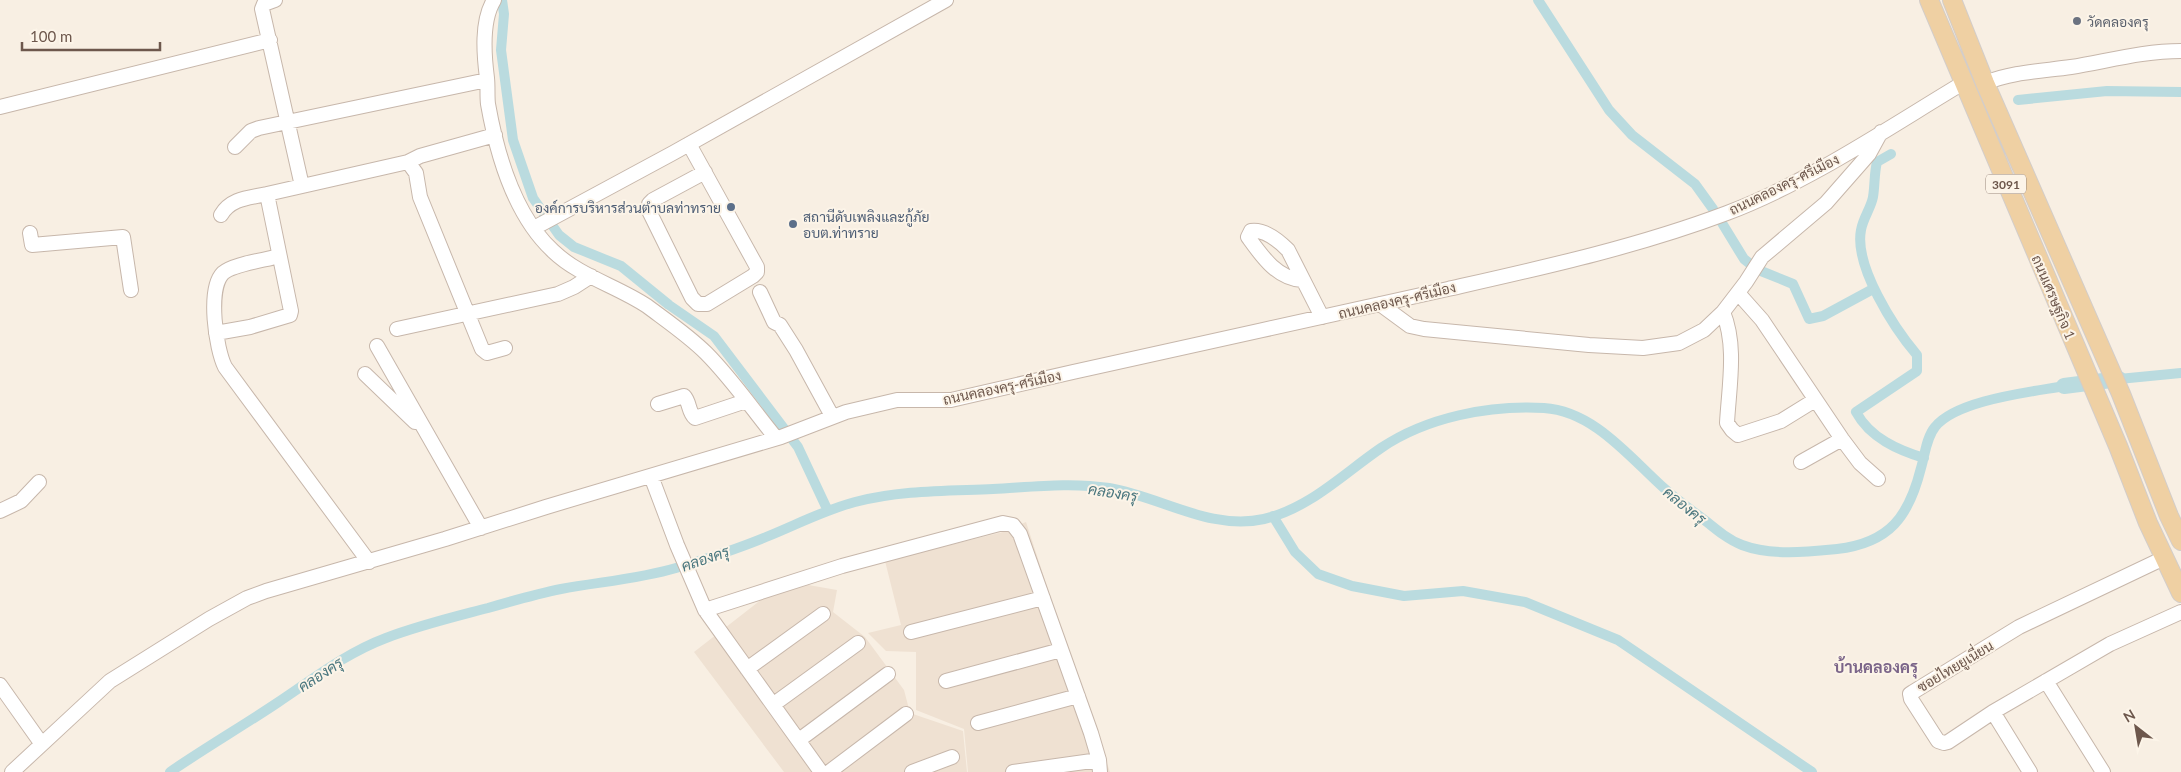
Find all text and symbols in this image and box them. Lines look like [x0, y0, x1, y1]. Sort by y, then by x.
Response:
place label: วัดคลองครุ [2087, 13, 2149, 32]
marker: วัดคลองครุ [2071, 15, 2083, 27]
scale bar [22, 20, 160, 52]
text: 100 m [30, 27, 72, 45]
street label: ถนนคลองครุ-ศรีเมือง [1726, 150, 1843, 220]
road number: 3091 [1986, 174, 2026, 193]
place label: องค์การบริหารส่วนตำบลท่าทราย [535, 199, 721, 216]
marker: องค์การบริหารส่วนตำบลท่าทราย [725, 201, 737, 213]
place label: สถานีดับเพลิงและกู้ภัย อบต.ท่าทราย [803, 208, 930, 241]
marker: สถานีดับเพลิงและกู้ภัย อบต.ท่าทราย [787, 218, 799, 230]
street label: ถนนเศรษฐกิจ 1 [2028, 252, 2079, 342]
street label: ถนนคลองครุ-ศรีเมือง [1337, 278, 1458, 324]
street label: ถนนคลองครุ-ศรีเมือง [941, 366, 1063, 410]
water label: คลองครุ [1087, 479, 1140, 508]
water label: คลองครุ [1658, 482, 1711, 530]
water label: คลองครุ [679, 541, 733, 577]
street label: ซอยไทยยูเนี่ยน [1912, 634, 1997, 697]
water label: คลองครุ [294, 653, 348, 698]
district label: บ้านคลองครุ [1834, 656, 1918, 679]
north arrow [2111, 702, 2161, 752]
text: N [2120, 705, 2138, 725]

